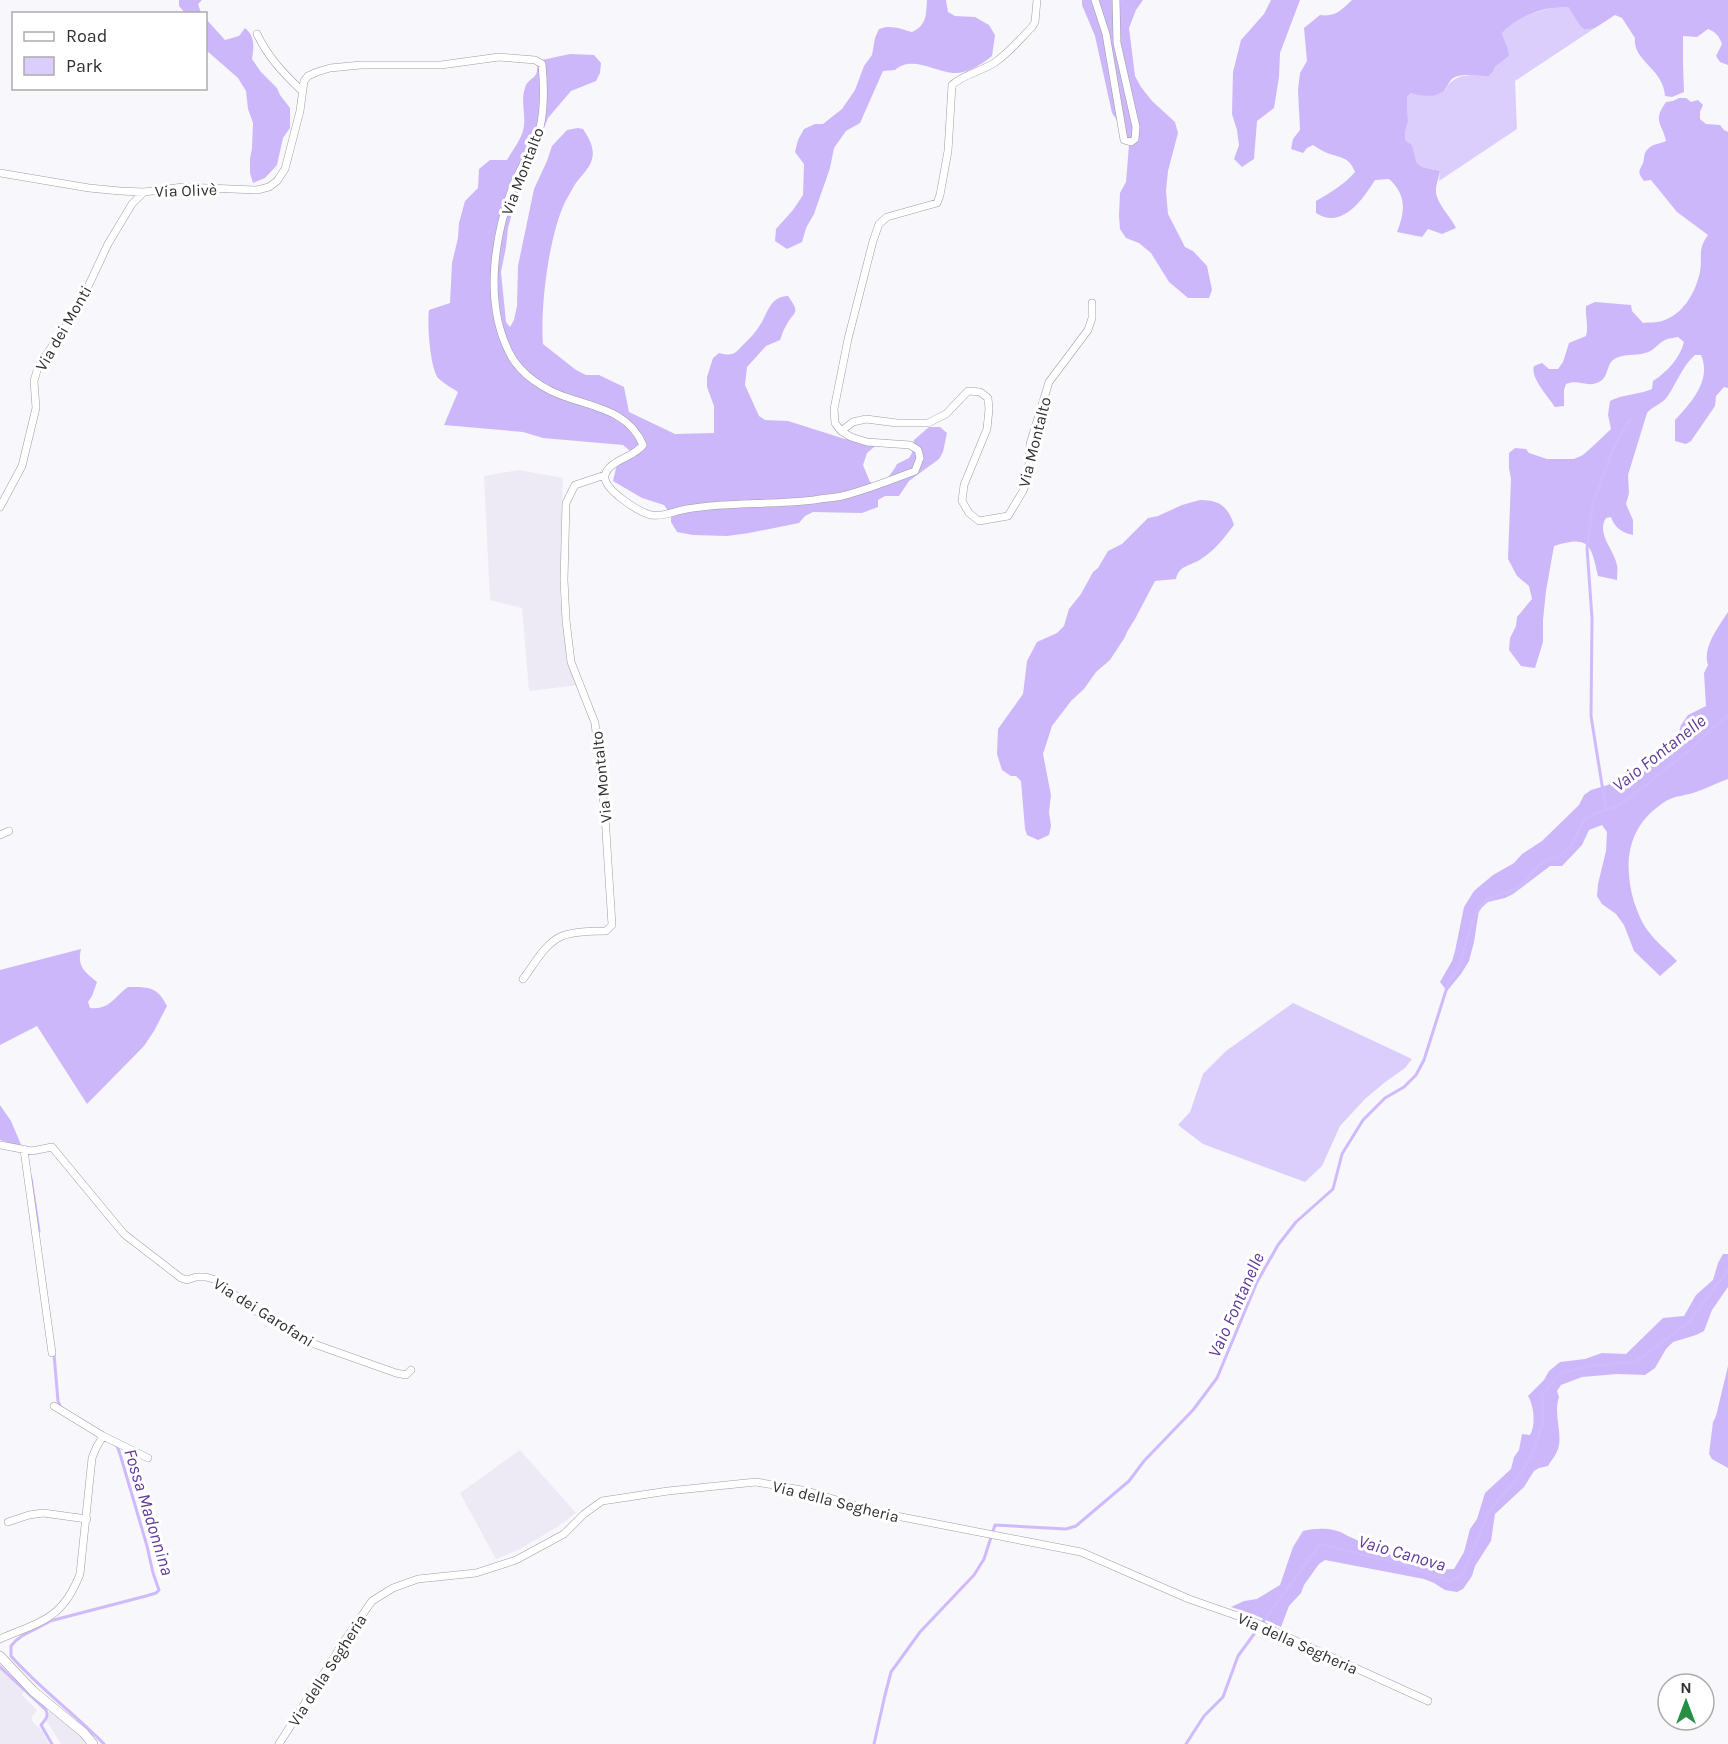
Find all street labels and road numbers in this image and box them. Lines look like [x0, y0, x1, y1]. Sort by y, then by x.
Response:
street label: Via Montalto [497, 125, 548, 218]
street label: Via Olivè [155, 180, 217, 201]
street label: Via dei Monti [31, 282, 96, 374]
street label: Via Montalto [1014, 395, 1055, 489]
street label: Via Montalto [587, 730, 616, 824]
street label: Via dei Garofani [210, 1274, 318, 1351]
street label: Via della Segheria [771, 1477, 901, 1526]
street label: Via della Segheria [1235, 1608, 1361, 1679]
street label: Via della Segheria [284, 1611, 371, 1730]

